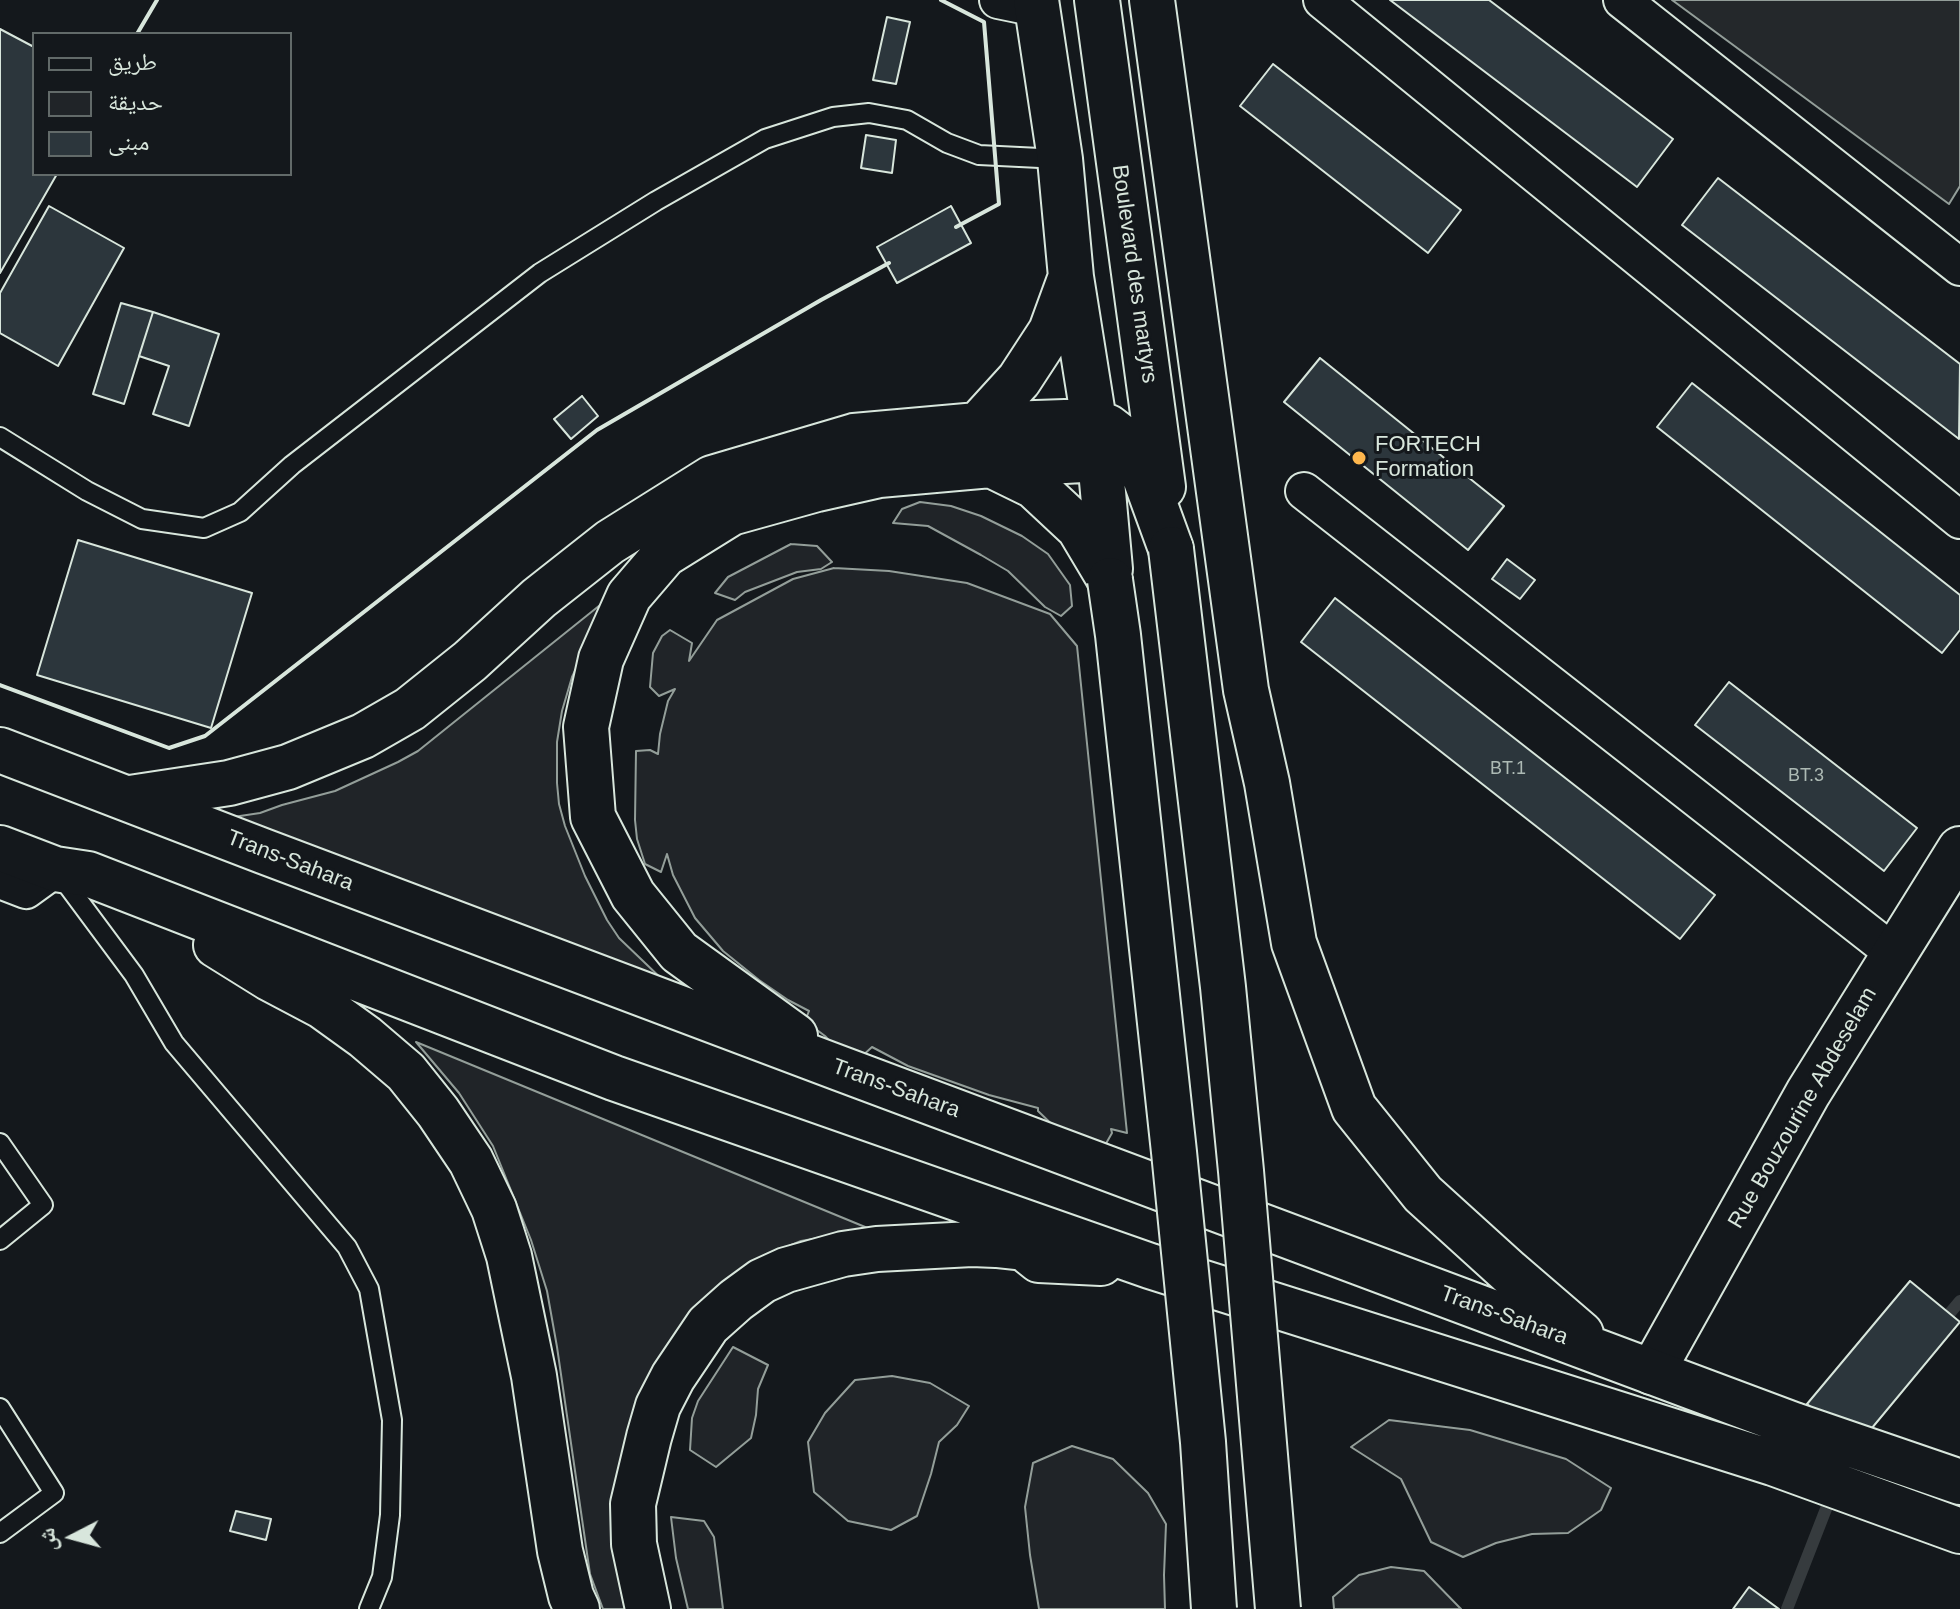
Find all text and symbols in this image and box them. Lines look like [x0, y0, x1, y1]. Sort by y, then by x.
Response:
legend [32, 32, 292, 176]
text: طريق [108, 48, 157, 75]
text: حديقة [108, 88, 163, 115]
text: مبنى [108, 128, 149, 155]
street label: Boulevard des martyrs [1106, 163, 1162, 385]
place label: FORTECH Formation [1375, 432, 1481, 484]
marker: FORTECH Formation [1350, 449, 1368, 467]
house number: BT.1 [1490, 758, 1526, 780]
house number: BT.3 [1788, 765, 1824, 787]
street label: Trans-Sahara [223, 825, 357, 897]
street label: Rue Bouzourine Abdeselam [1723, 983, 1883, 1233]
street label: Trans-Sahara [829, 1054, 963, 1124]
street label: Trans-Sahara [1437, 1281, 1571, 1351]
north arrow [32, 1497, 112, 1577]
text: ش [34, 1527, 61, 1552]

